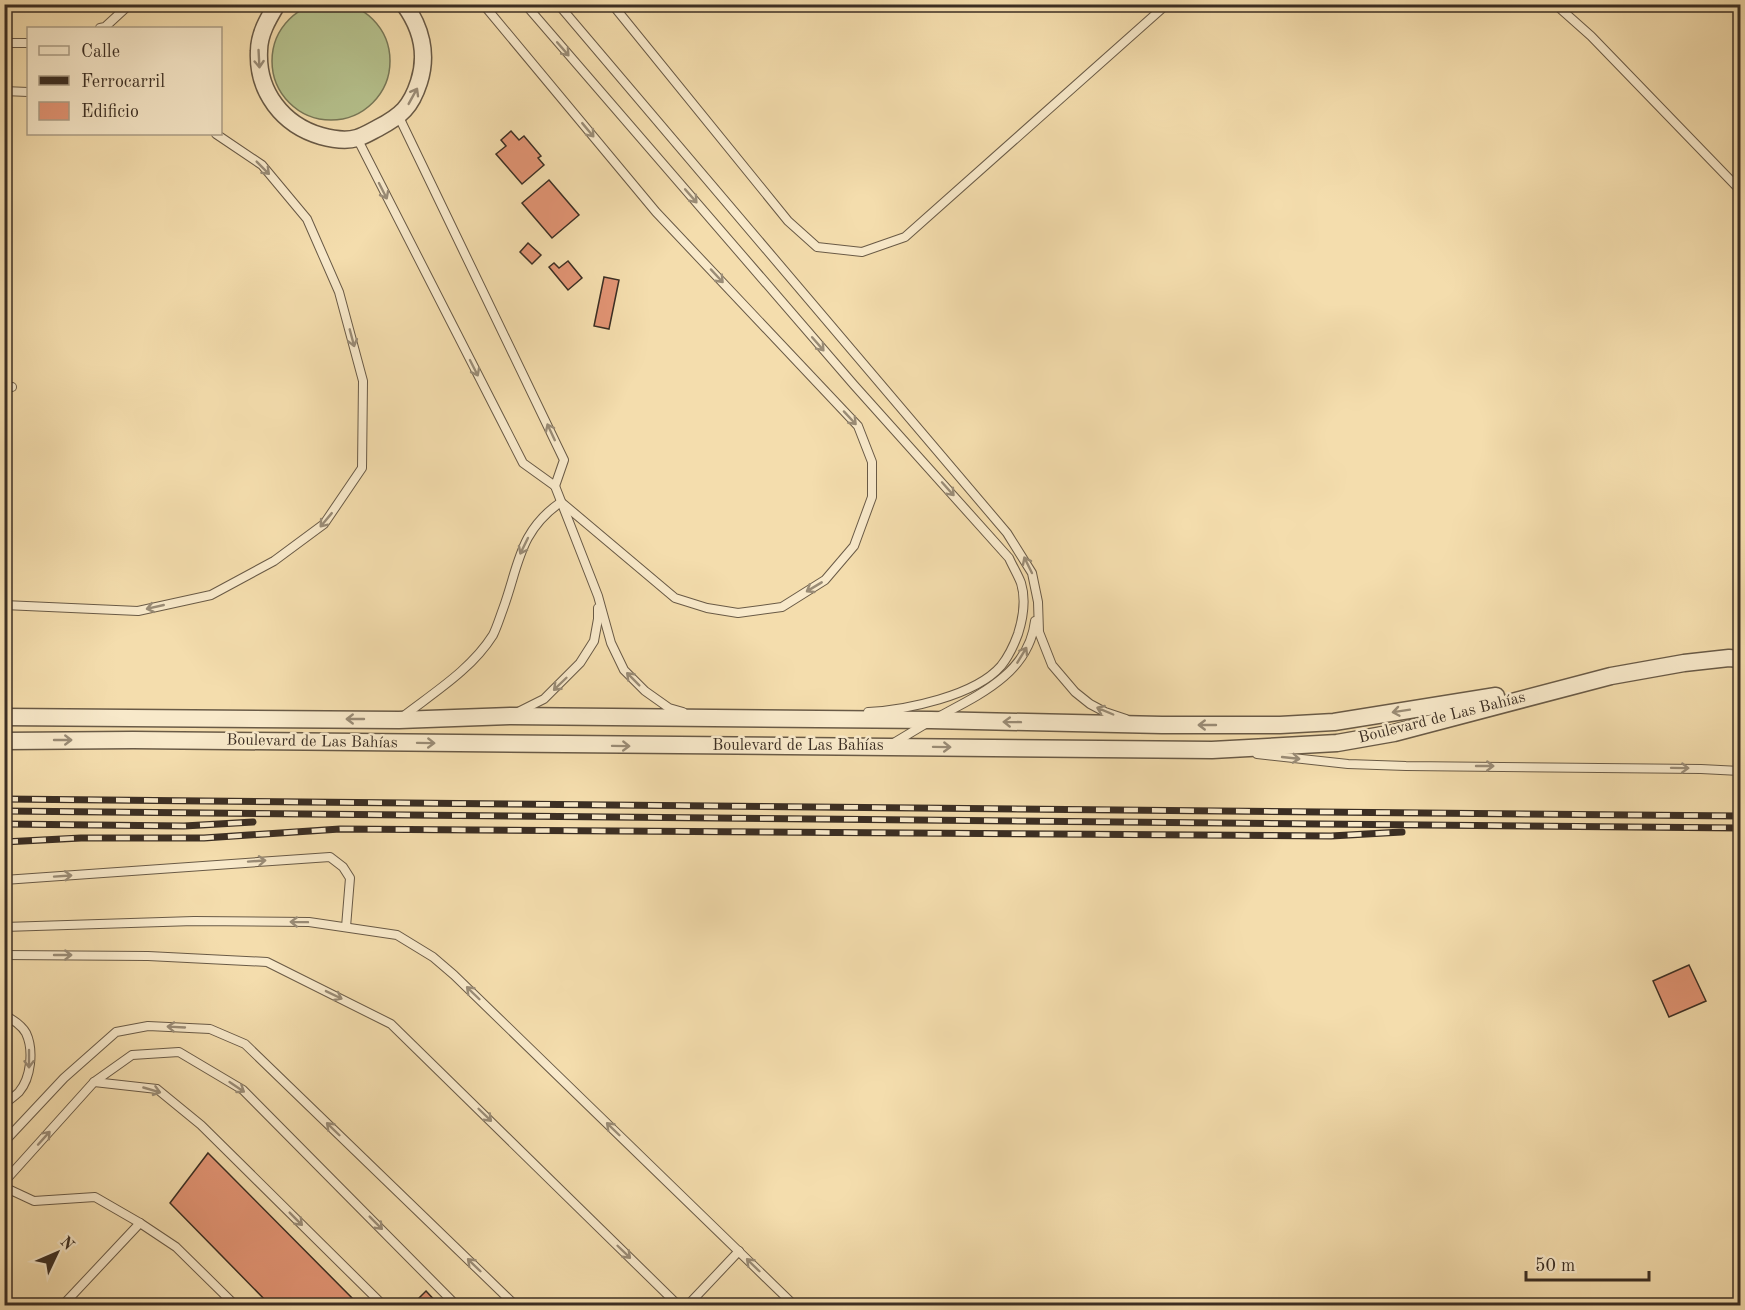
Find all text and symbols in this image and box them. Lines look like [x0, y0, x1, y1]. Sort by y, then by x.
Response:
legend [27, 27, 222, 135]
one-way arrow [556, 41, 570, 56]
text: Calle [81, 43, 120, 61]
one-way arrow [254, 48, 265, 68]
text: Ferrocarril [81, 73, 165, 91]
one-way arrow [408, 87, 419, 105]
text: Edificio [81, 103, 139, 121]
one-way arrow [581, 122, 594, 138]
one-way arrow [256, 161, 271, 175]
one-way arrow [378, 181, 390, 199]
one-way arrow [684, 188, 697, 204]
one-way arrow [709, 268, 723, 283]
one-way arrow [346, 328, 358, 347]
one-way arrow [811, 336, 825, 351]
one-way arrow [468, 359, 480, 377]
one-way arrow [843, 410, 857, 425]
one-way arrow [544, 424, 556, 442]
one-way arrow [941, 481, 955, 496]
one-way arrow [319, 512, 332, 528]
one-way arrow [517, 536, 529, 554]
one-way arrow [1022, 557, 1033, 575]
one-way arrow [806, 582, 823, 594]
one-way arrow [146, 602, 165, 613]
one-way arrow [1016, 647, 1028, 664]
one-way arrow [626, 672, 641, 687]
one-way arrow [553, 676, 568, 691]
street label: Boulevard de Las Bahías [1357, 689, 1527, 747]
one-way arrow [1096, 705, 1115, 716]
one-way arrow [1391, 706, 1411, 717]
one-way arrow [345, 713, 365, 725]
one-way arrow [1002, 716, 1022, 728]
one-way arrow [1197, 719, 1217, 731]
street label: Boulevard de Las Bahías [226, 733, 398, 751]
one-way arrow [52, 734, 72, 746]
one-way arrow [415, 737, 435, 749]
street label: Boulevard de Las Bahías [712, 738, 884, 754]
one-way arrow [610, 740, 630, 751]
one-way arrow [931, 741, 951, 752]
one-way arrow [1280, 753, 1300, 764]
one-way arrow [1475, 761, 1495, 772]
one-way arrow [1670, 762, 1690, 774]
one-way arrow [247, 856, 267, 867]
one-way arrow [52, 870, 72, 881]
one-way arrow [290, 916, 310, 928]
one-way arrow [52, 949, 72, 961]
one-way arrow [465, 986, 480, 1001]
one-way arrow [325, 990, 343, 1002]
one-way arrow [166, 1022, 186, 1033]
one-way arrow [23, 1049, 35, 1068]
one-way arrow [228, 1081, 244, 1093]
one-way arrow [142, 1085, 161, 1096]
one-way arrow [478, 1108, 493, 1123]
one-way arrow [326, 1122, 341, 1137]
one-way arrow [605, 1122, 620, 1136]
one-way arrow [37, 1131, 51, 1146]
one-way arrow [289, 1212, 304, 1226]
one-way arrow [369, 1216, 383, 1231]
north arrow [27, 1223, 87, 1283]
text: N [56, 1234, 77, 1254]
scale bar [1526, 1244, 1649, 1282]
one-way arrow [617, 1245, 632, 1259]
one-way arrow [745, 1257, 760, 1272]
text: 50 m [1535, 1257, 1575, 1275]
one-way arrow [466, 1258, 481, 1272]

